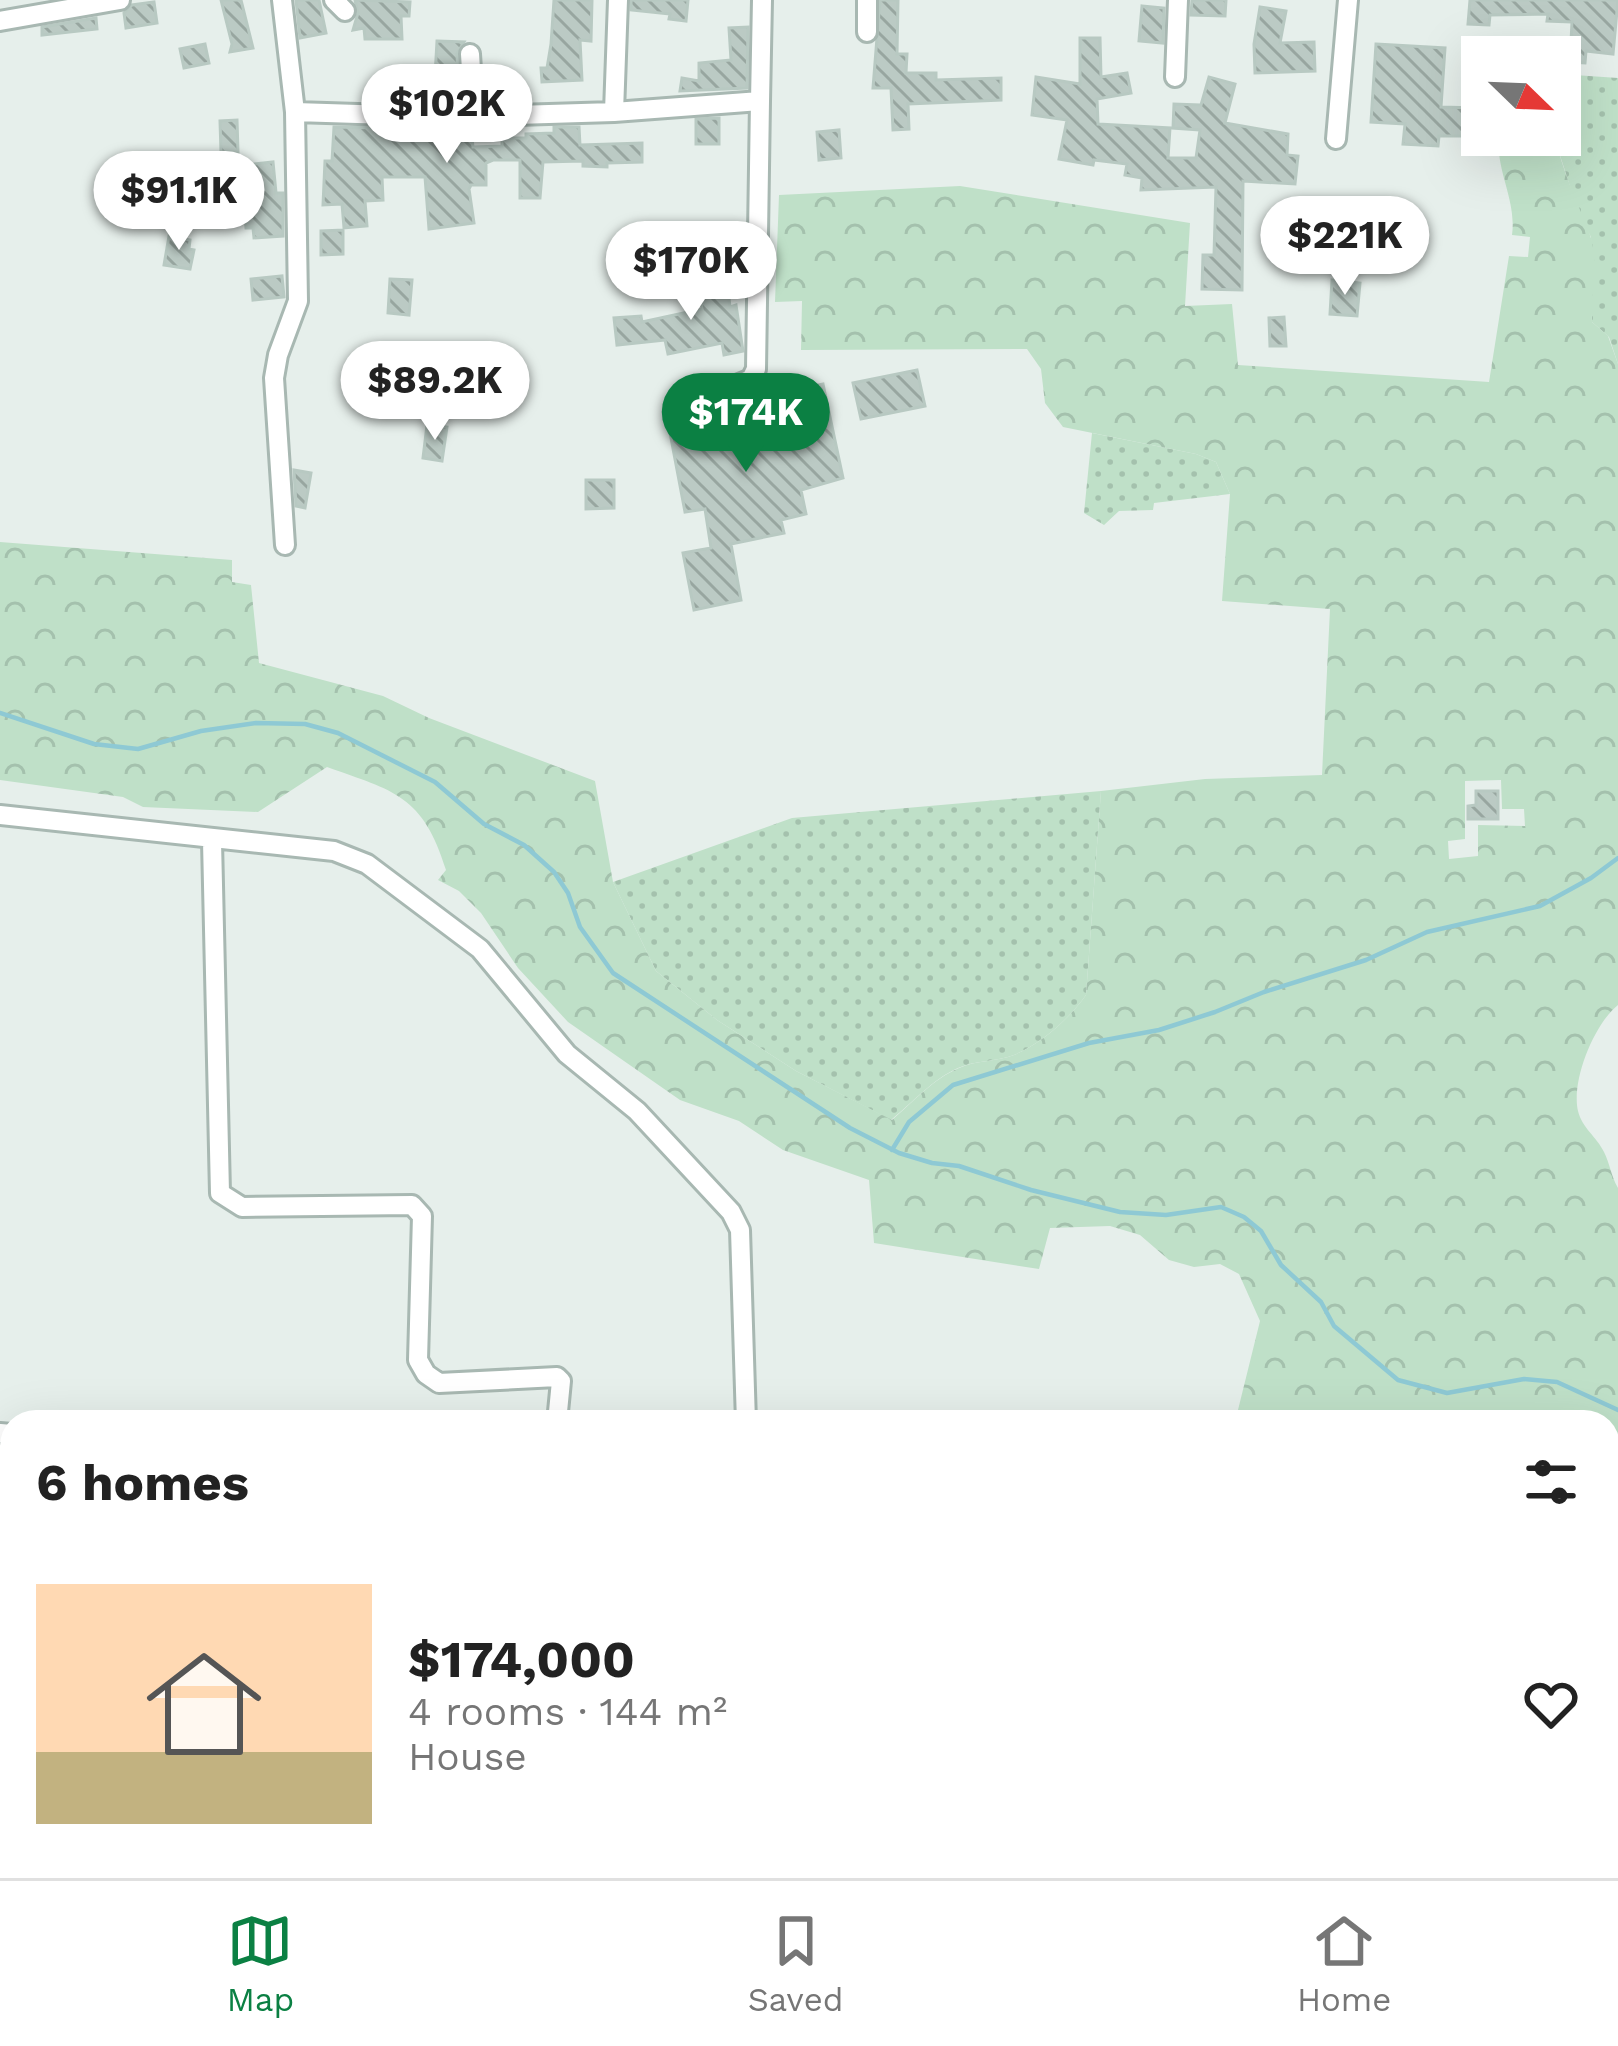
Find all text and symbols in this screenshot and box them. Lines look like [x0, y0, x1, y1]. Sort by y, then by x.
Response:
north arrow [1461, 36, 1581, 156]
map controls [1461, 36, 1581, 156]
pin: $102K [363, 64, 531, 166]
text: $102K [388, 80, 506, 125]
pin: $91.1K [81, 151, 277, 253]
text: $91.1K [120, 167, 238, 212]
pin: $221K [1261, 196, 1429, 298]
text: $221K [1287, 212, 1403, 257]
pin: $170K [607, 221, 775, 323]
text: $170K [633, 237, 749, 282]
pin: $89.2K [337, 341, 533, 443]
text: $89.2K [368, 357, 502, 402]
pin: $174K [662, 373, 830, 475]
text: $174K [689, 389, 803, 434]
icon: filters [1518, 1449, 1584, 1515]
text: 6 homes [36, 1453, 249, 1512]
text: $174,000 [408, 1630, 635, 1689]
icon: home [132, 1632, 276, 1776]
icon: heart [1518, 1671, 1584, 1737]
text: 4 rooms · 144 m² [408, 1689, 727, 1734]
text: House [408, 1734, 527, 1779]
tab: Map [227, 1908, 294, 2019]
tab: Saved [748, 1908, 843, 2019]
tab: Home [1297, 1908, 1391, 2019]

